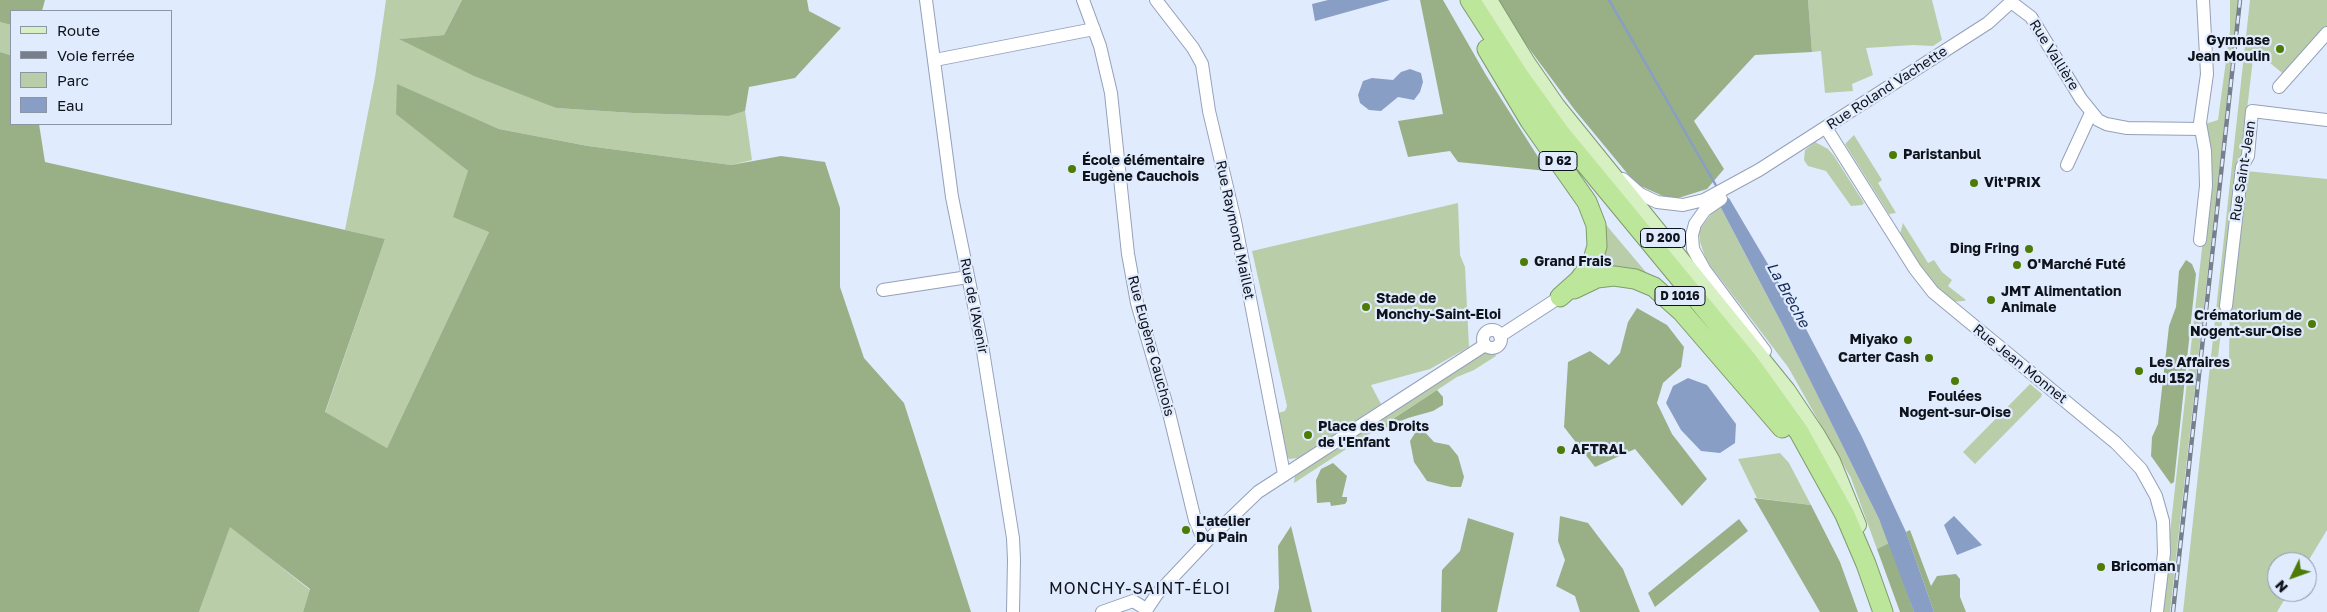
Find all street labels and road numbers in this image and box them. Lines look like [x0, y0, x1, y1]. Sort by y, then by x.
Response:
street label: Rue Vallière [2026, 17, 2082, 93]
street label: Rue Roland Vachette [1824, 43, 1950, 133]
street label: Rue Saint-Jean [2227, 120, 2259, 222]
road number: D 62 [1539, 152, 1577, 170]
street label: Rue Raymond Maillet [1212, 159, 1258, 301]
road number: D 200 [1640, 228, 1686, 248]
street label: Rue de l'Avenir [956, 257, 992, 355]
street label: Rue Eugène Cauchois [1124, 274, 1178, 418]
road number: D 1016 [1655, 286, 1705, 306]
street label: Rue Jean Monnet [1969, 321, 2071, 407]

